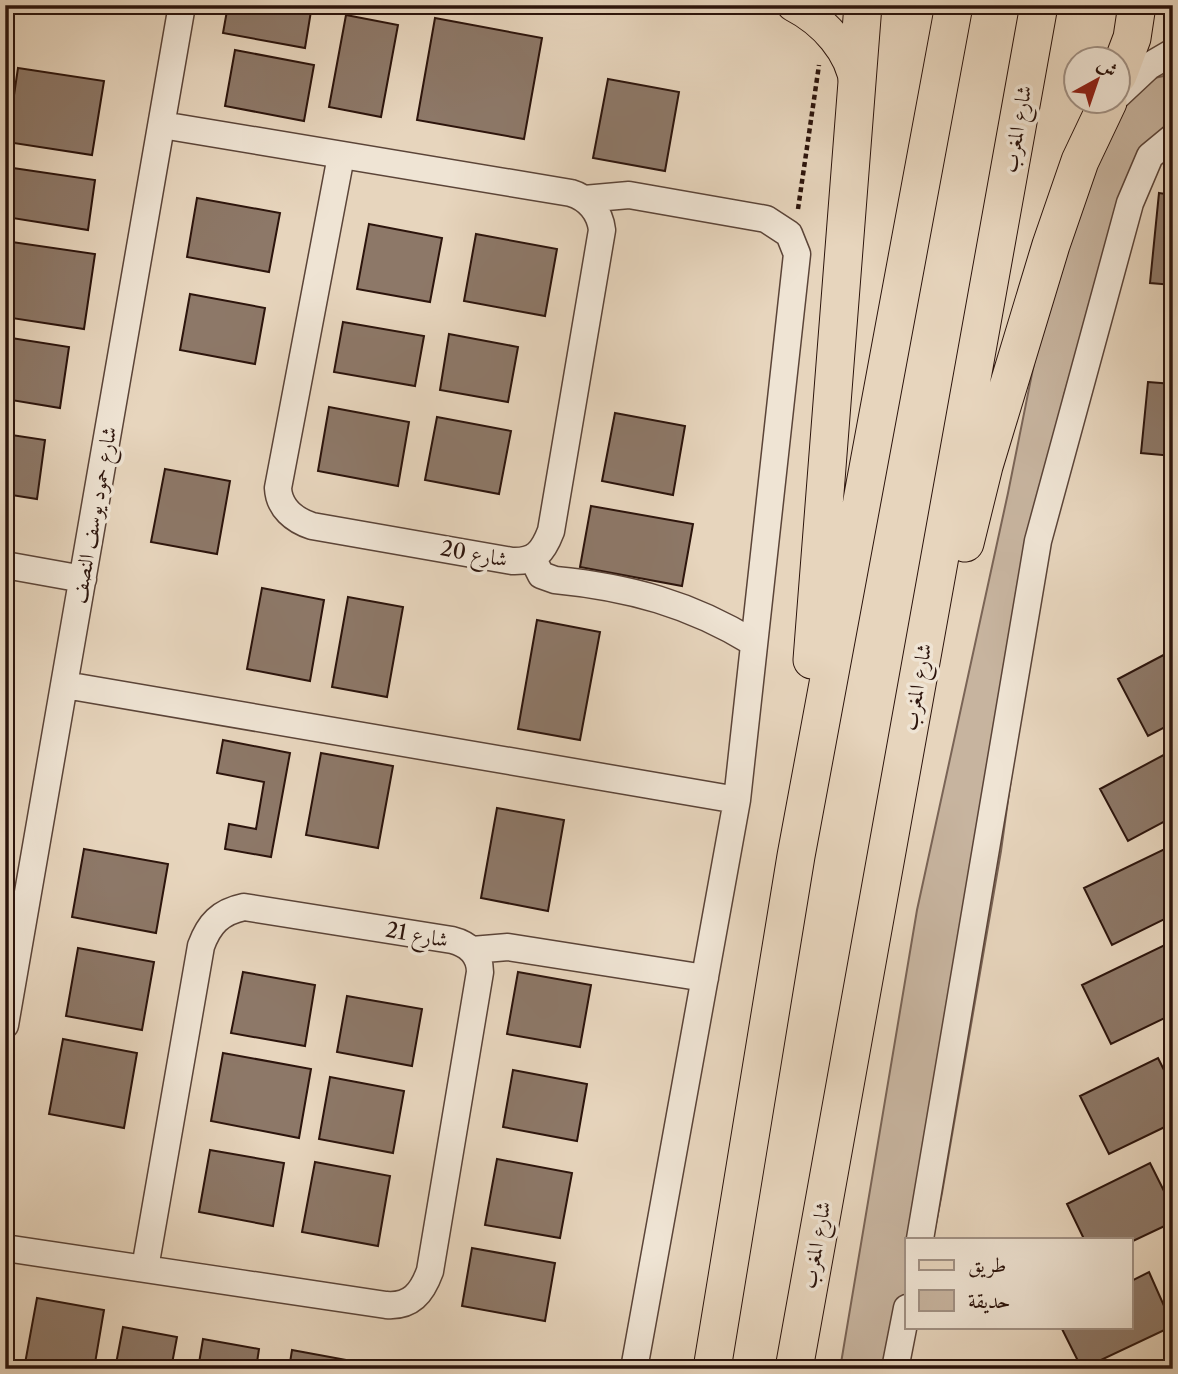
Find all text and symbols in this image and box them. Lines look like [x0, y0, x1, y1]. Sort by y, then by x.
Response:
north arrow [1062, 46, 1132, 116]
text: ش [1093, 52, 1122, 82]
street label: شارع المغرب [997, 83, 1042, 176]
street label: شارع حمود يوسف النصف [66, 425, 127, 606]
street label: شارع 20 [438, 535, 509, 578]
street label: شارع المغرب [897, 641, 942, 734]
street label: شارع 21 [383, 917, 450, 958]
street label: شارع المغرب [796, 1199, 841, 1292]
legend [905, 1238, 1132, 1328]
text: طريق [968, 1252, 1006, 1278]
text: حديقة [968, 1288, 1011, 1314]

